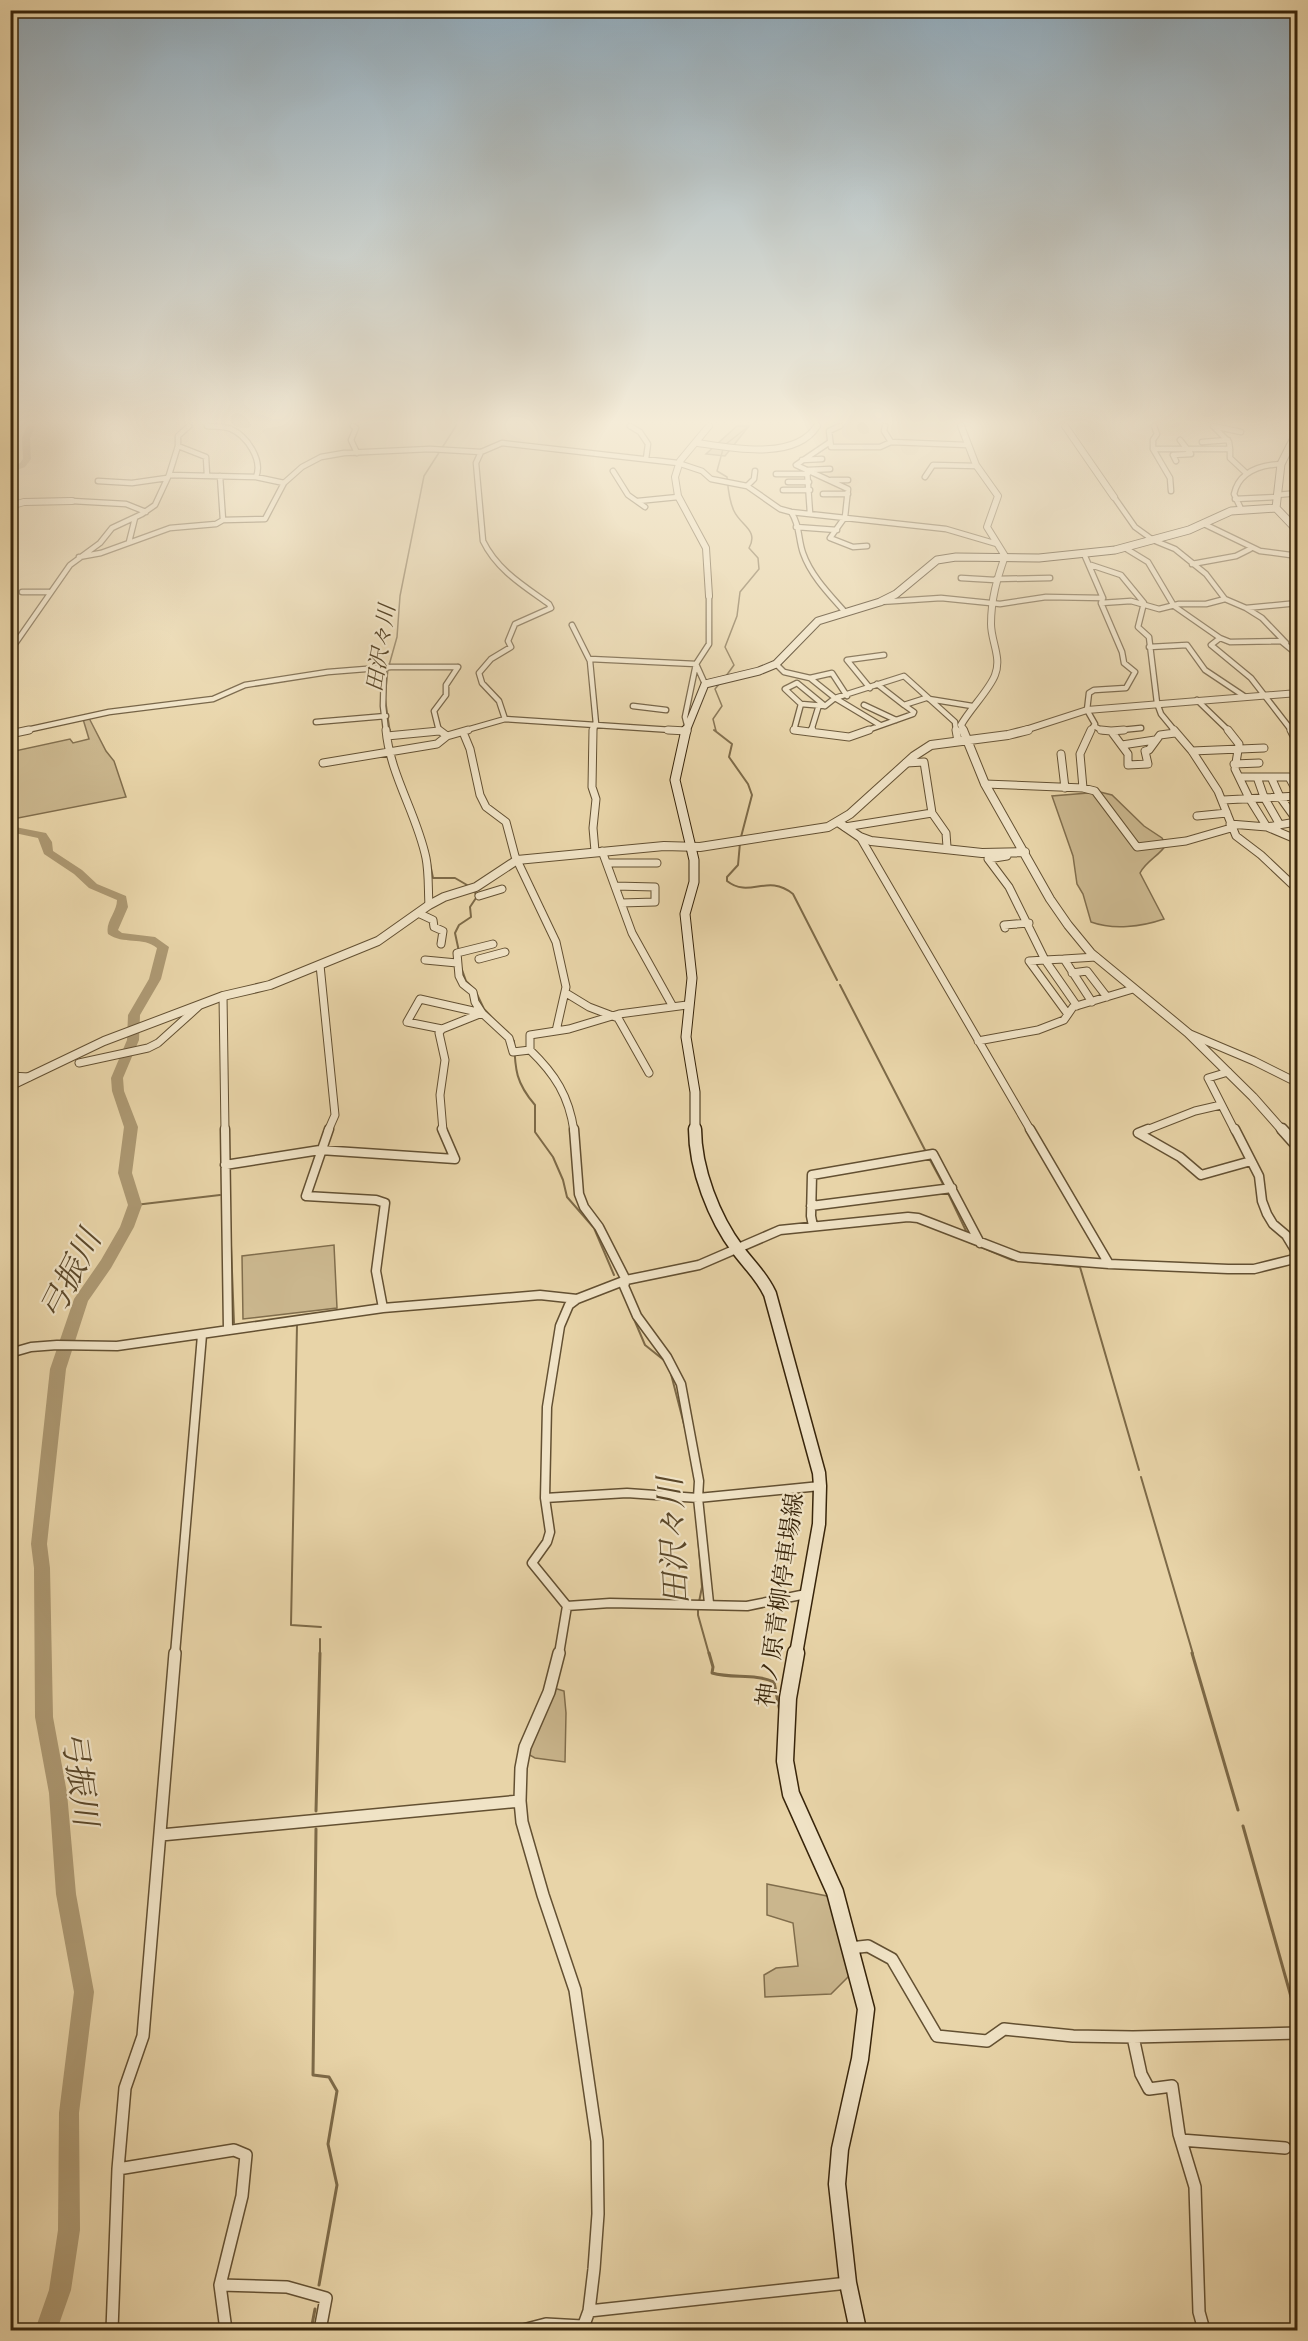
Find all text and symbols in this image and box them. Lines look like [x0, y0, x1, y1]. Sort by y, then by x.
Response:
water label: 田沢々川 [361, 601, 402, 694]
water label: 弓振川 [32, 1221, 113, 1328]
water label: 田沢々川 [652, 1473, 698, 1606]
street label: 神ノ原青柳停車場線 [751, 1491, 811, 1709]
water label: 弓振川 [52, 1728, 105, 1832]

